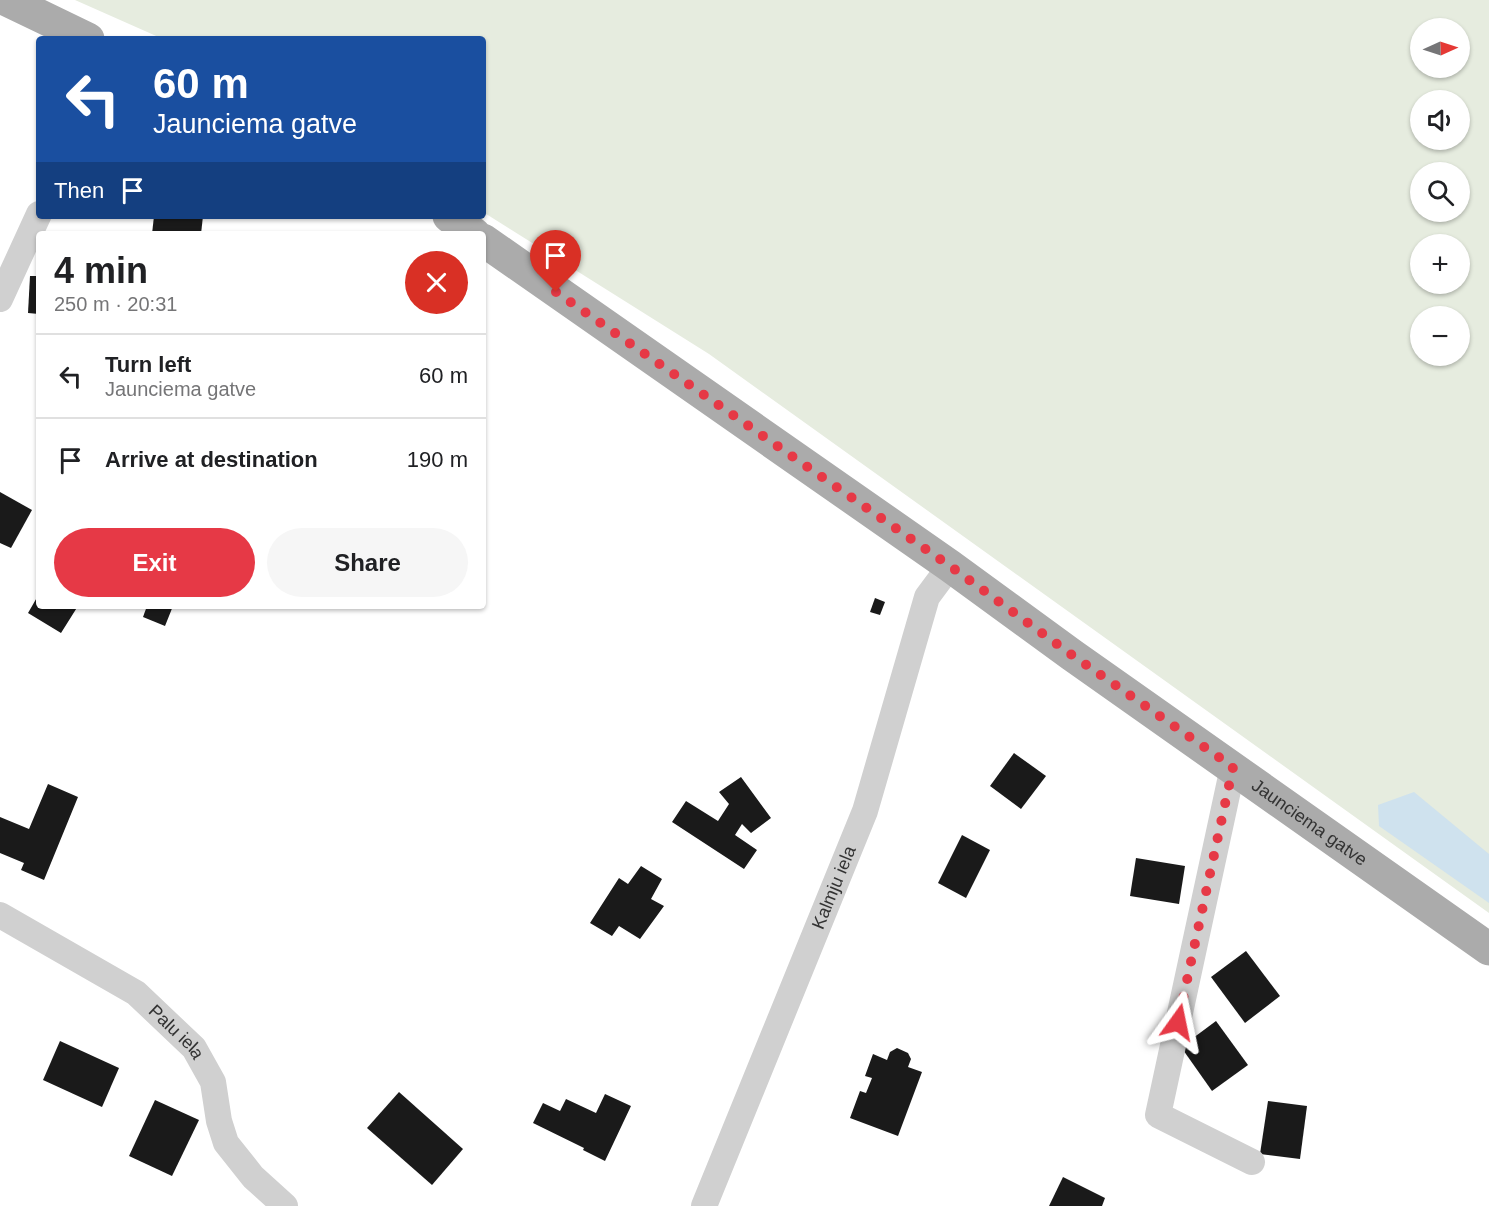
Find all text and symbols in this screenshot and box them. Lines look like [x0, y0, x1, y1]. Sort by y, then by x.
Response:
north arrow [1410, 18, 1470, 78]
map controls [1410, 18, 1470, 366]
icon: left [54, 60, 132, 138]
text: 60 m [153, 60, 249, 107]
button: sound [1410, 90, 1470, 150]
text: Jaunciema gatve [153, 109, 357, 139]
button: search [1410, 162, 1470, 222]
icon: arrive [116, 174, 149, 207]
text: Then [54, 178, 104, 203]
pin [530, 230, 581, 292]
button: + [1410, 234, 1470, 294]
icon: arrive [539, 239, 572, 272]
text: 4 min [54, 250, 148, 291]
button: close [405, 251, 468, 314]
text: 250 m · 20:31 [54, 293, 177, 315]
button: − [1410, 306, 1470, 366]
text: Turn left [105, 352, 191, 377]
icon: left [54, 360, 87, 393]
text: 60 m [419, 363, 468, 388]
text: Jaunciema gatve [105, 378, 256, 400]
icon: arrive [54, 444, 87, 477]
text: Arrive at destination [105, 447, 318, 472]
text: 190 m [407, 447, 468, 472]
button: Exit [54, 528, 255, 597]
button: Share [267, 528, 468, 597]
street label: Jaunciema gatve [1248, 775, 1371, 870]
street label: Kalmju iela [808, 842, 860, 932]
position arrow [1146, 990, 1210, 1054]
street label: Palu iela [145, 1001, 208, 1063]

